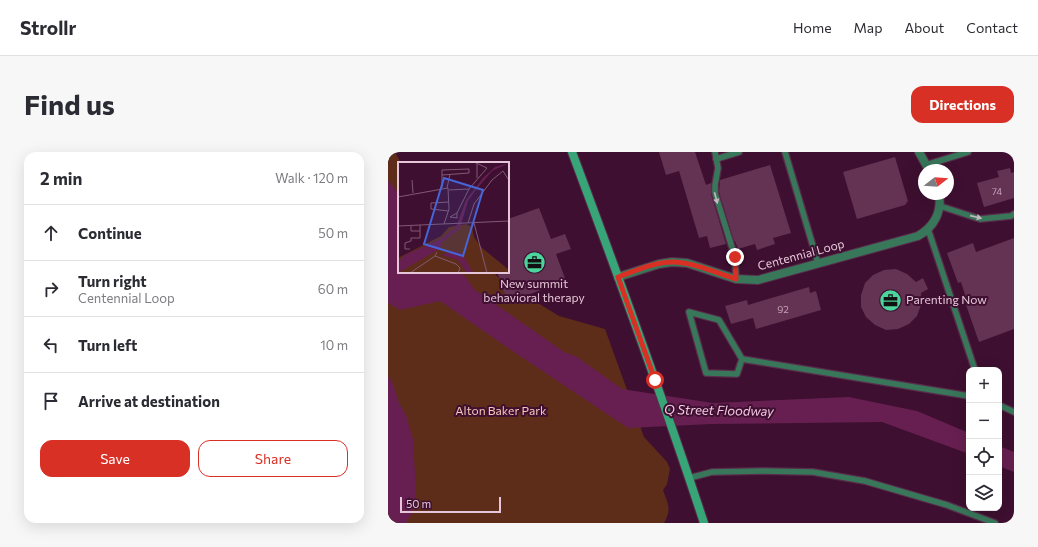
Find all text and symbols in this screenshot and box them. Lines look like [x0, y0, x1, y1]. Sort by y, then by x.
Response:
text: Strollr [20, 16, 76, 39]
text: Home [793, 19, 832, 36]
text: Map [854, 19, 882, 36]
text: About [904, 19, 944, 36]
text: Contact [966, 19, 1018, 36]
button: Directions [911, 86, 1014, 123]
text: Find us [24, 87, 115, 121]
inset map [398, 162, 509, 273]
north arrow [918, 164, 954, 200]
text: 2 min [40, 168, 82, 189]
text: Walk · 120 m [275, 170, 348, 186]
house number: 74 [992, 185, 1002, 197]
one-way arrow [714, 191, 720, 204]
one-way arrow [970, 215, 982, 221]
icon: ahead [40, 222, 62, 244]
text: Continue [78, 224, 142, 242]
text: 50 m [318, 225, 348, 241]
street label: Centennial Loop [756, 236, 846, 272]
route end [726, 248, 744, 266]
office icon: New summit behavioral therapy [521, 250, 547, 276]
text: Turn right [78, 272, 147, 290]
place label: New summit behavioral therapy [483, 276, 585, 304]
icon: right [40, 278, 62, 300]
text: 60 m [318, 281, 348, 297]
office icon: Parenting Now [878, 287, 904, 313]
text: Centennial Loop [78, 290, 175, 306]
place label: Parenting Now [906, 292, 987, 306]
house number: 92 [777, 303, 789, 315]
icon: left [40, 334, 62, 356]
text: Turn left [78, 336, 137, 354]
text: 10 m [320, 337, 348, 353]
map controls [966, 367, 1002, 511]
button: + [966, 367, 1002, 403]
route start [646, 371, 664, 389]
icon: arrive [40, 390, 62, 412]
text: Arrive at destination [78, 392, 220, 410]
water label: Q Street Floodway [664, 401, 775, 419]
park label: Alton Baker Park [455, 403, 547, 417]
button: − [966, 403, 1002, 439]
button: locate [966, 439, 1002, 475]
button: Save [40, 440, 190, 477]
button: Share [198, 440, 348, 477]
button: layers [966, 475, 1002, 511]
scale bar [400, 495, 501, 514]
text: 50 m [406, 497, 431, 510]

